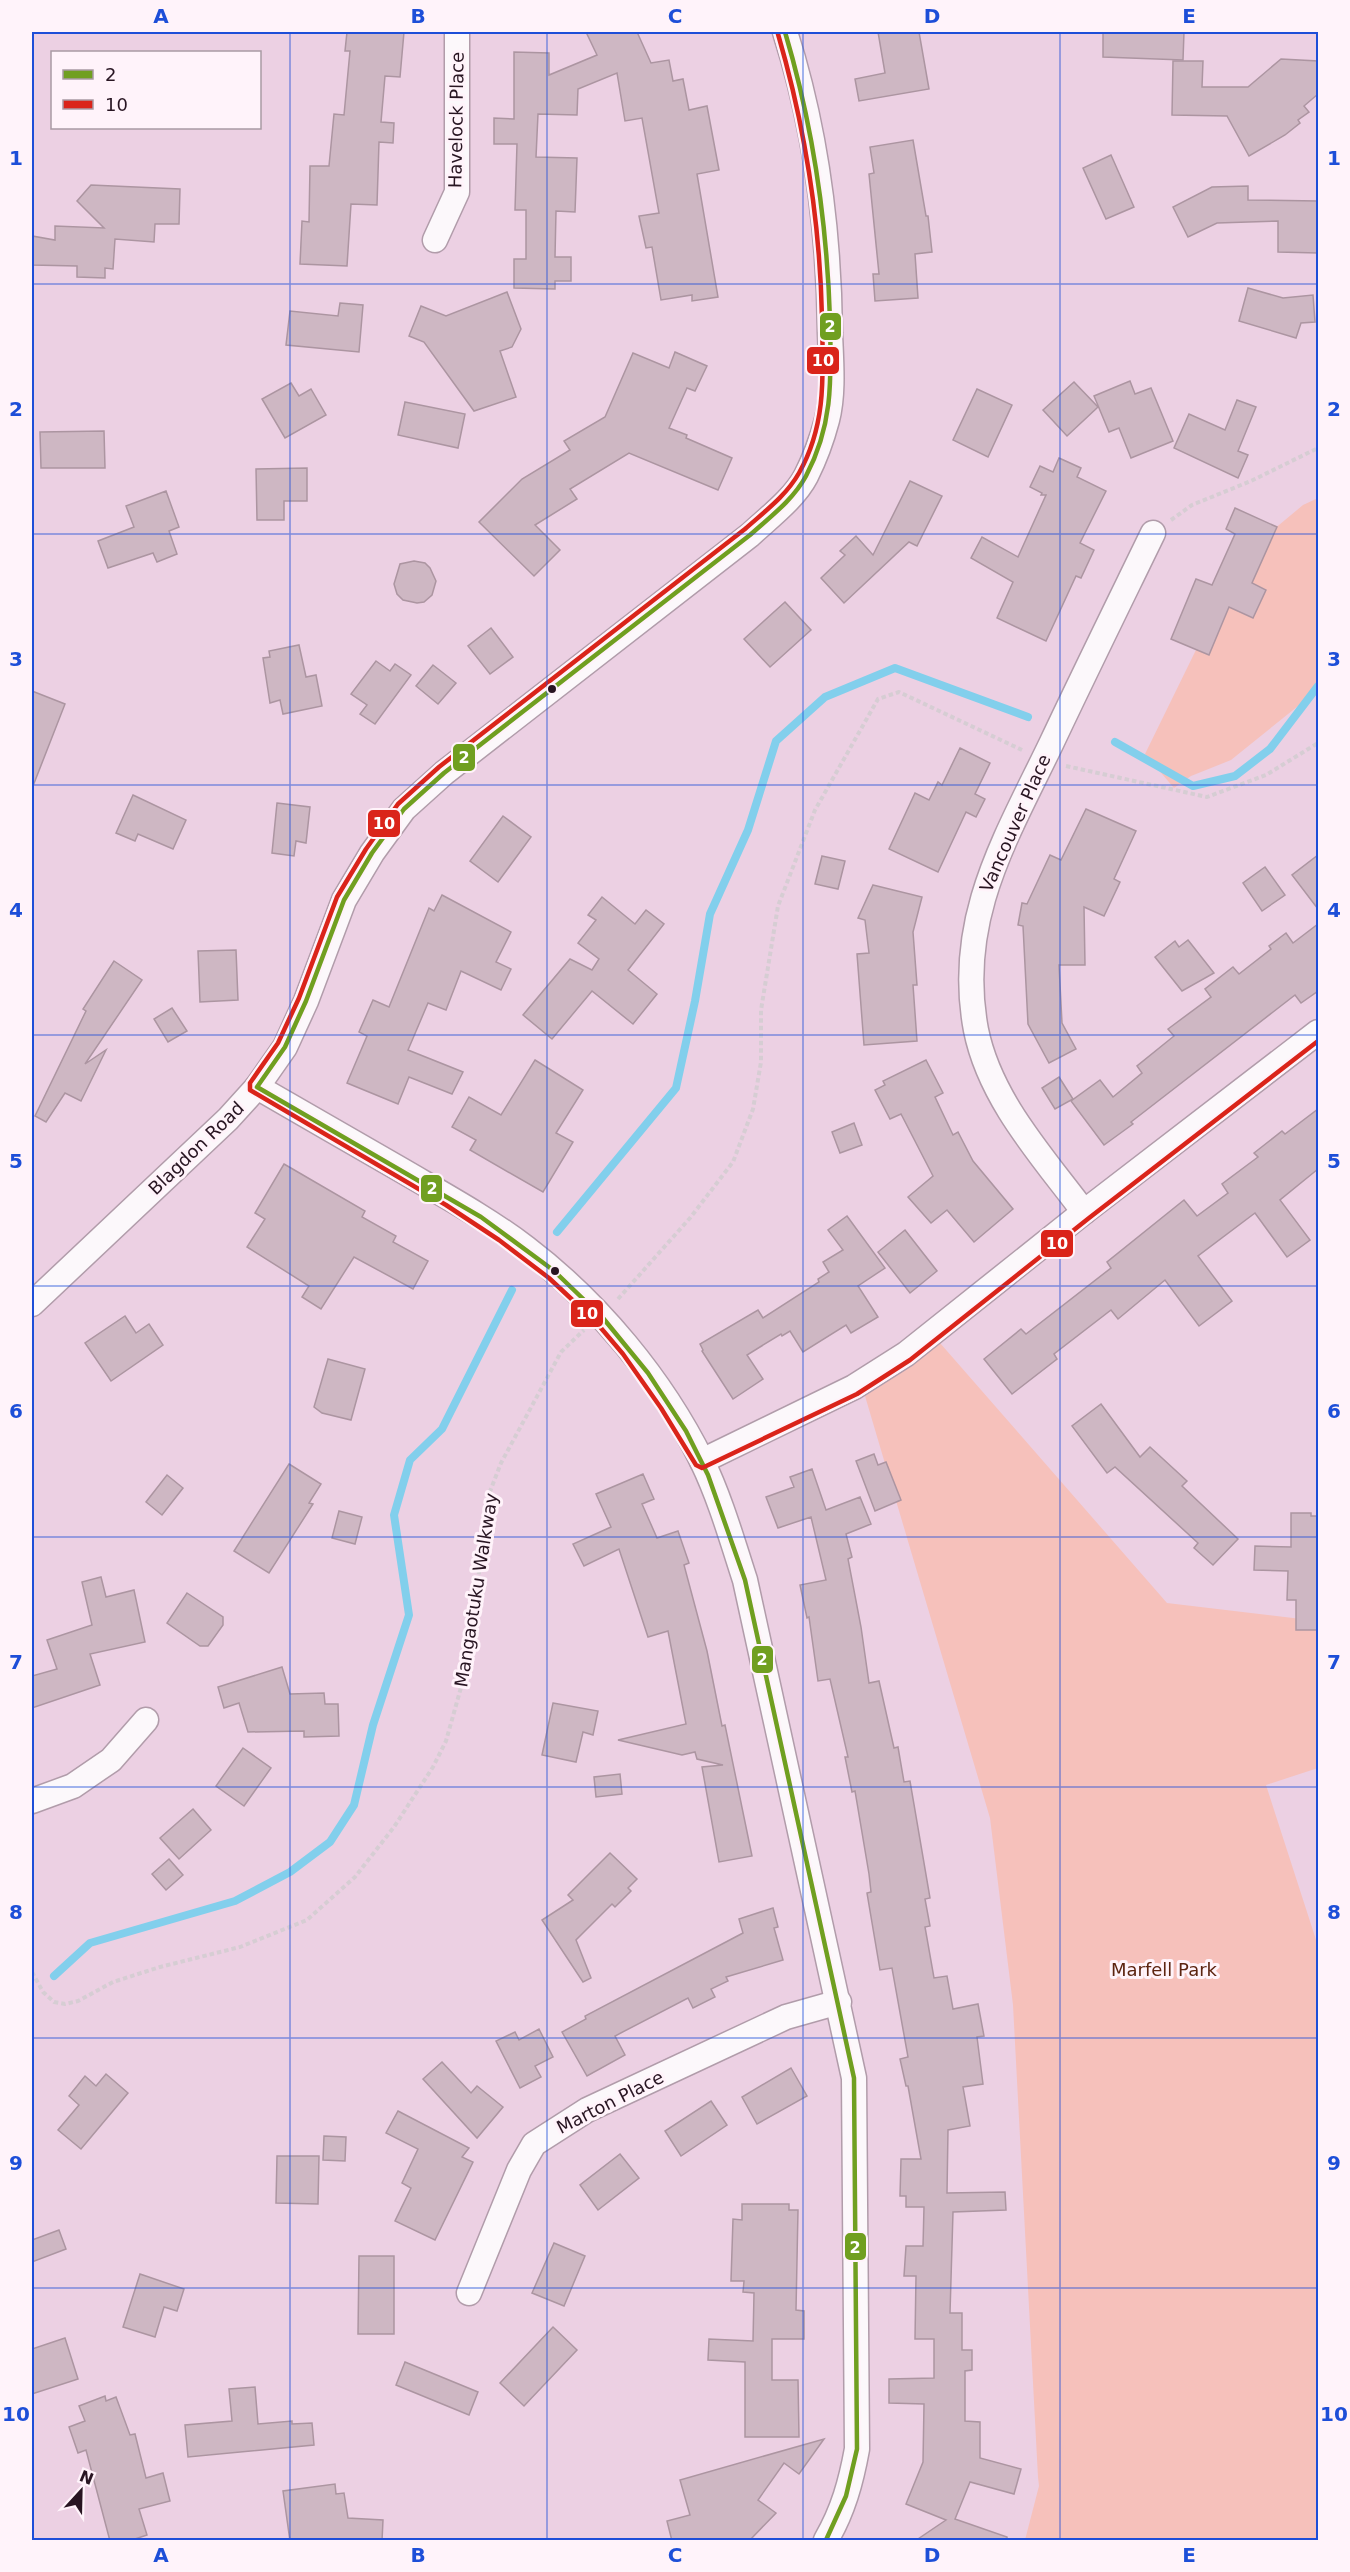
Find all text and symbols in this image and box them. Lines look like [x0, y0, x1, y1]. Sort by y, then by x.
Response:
text: A [153, 4, 169, 28]
text: B [410, 4, 426, 28]
text: C [668, 4, 682, 28]
text: D [924, 4, 940, 28]
text: E [1182, 4, 1196, 28]
legend [51, 51, 261, 129]
street label: Havelock Place [444, 52, 468, 188]
text: 2 [105, 64, 116, 85]
text: 10 [105, 94, 128, 115]
text: 1 [9, 146, 23, 170]
text: 1 [1327, 146, 1341, 170]
line badge: 2 [819, 312, 842, 341]
text: 2 [824, 317, 836, 336]
line badge: 10 [806, 346, 840, 375]
text: 10 [812, 351, 834, 370]
text: 2 [9, 397, 23, 421]
text: 2 [1327, 397, 1341, 421]
text: 3 [9, 647, 23, 671]
text: 3 [1327, 647, 1341, 671]
unlabelled marker [546, 683, 558, 695]
line badge: 2 [452, 743, 476, 772]
text: 2 [458, 748, 470, 767]
street label: Vancouver Place [975, 751, 1055, 895]
line badge: 10 [367, 809, 401, 838]
text: 10 [373, 814, 395, 833]
text: 4 [9, 898, 23, 922]
text: 4 [1327, 898, 1341, 922]
street label: Blagdon Road [144, 1097, 248, 1199]
text: 5 [9, 1149, 23, 1173]
text: 5 [1327, 1149, 1341, 1173]
line badge: 2 [420, 1174, 443, 1203]
text: 2 [426, 1179, 438, 1198]
line badge: 10 [1040, 1229, 1074, 1258]
text: 10 [1046, 1234, 1068, 1253]
unlabelled marker [549, 1265, 561, 1277]
line badge: 10 [570, 1299, 604, 1328]
text: 10 [576, 1304, 598, 1323]
text: 6 [9, 1399, 23, 1423]
text: 6 [1327, 1399, 1341, 1423]
street label: Mangaotuku Walkway [450, 1491, 502, 1689]
line badge: 2 [751, 1645, 774, 1674]
text: 7 [9, 1650, 23, 1674]
text: 2 [756, 1650, 768, 1669]
text: 7 [1327, 1650, 1341, 1674]
text: 8 [9, 1900, 23, 1924]
text: 8 [1327, 1900, 1341, 1924]
park label: Marfell Park [1111, 1959, 1218, 1980]
street label: Marton Place [553, 2066, 667, 2138]
text: 9 [9, 2151, 23, 2175]
text: 9 [1327, 2151, 1341, 2175]
line badge: 2 [844, 2232, 867, 2261]
text: 2 [849, 2238, 861, 2257]
text: 10 [2, 2402, 30, 2426]
text: 10 [1320, 2402, 1348, 2426]
north arrow [51, 2461, 111, 2521]
text: N [77, 2466, 96, 2489]
text: A [153, 2543, 169, 2567]
text: B [410, 2543, 426, 2567]
text: C [668, 2543, 682, 2567]
text: D [924, 2543, 940, 2567]
text: E [1182, 2543, 1196, 2567]

